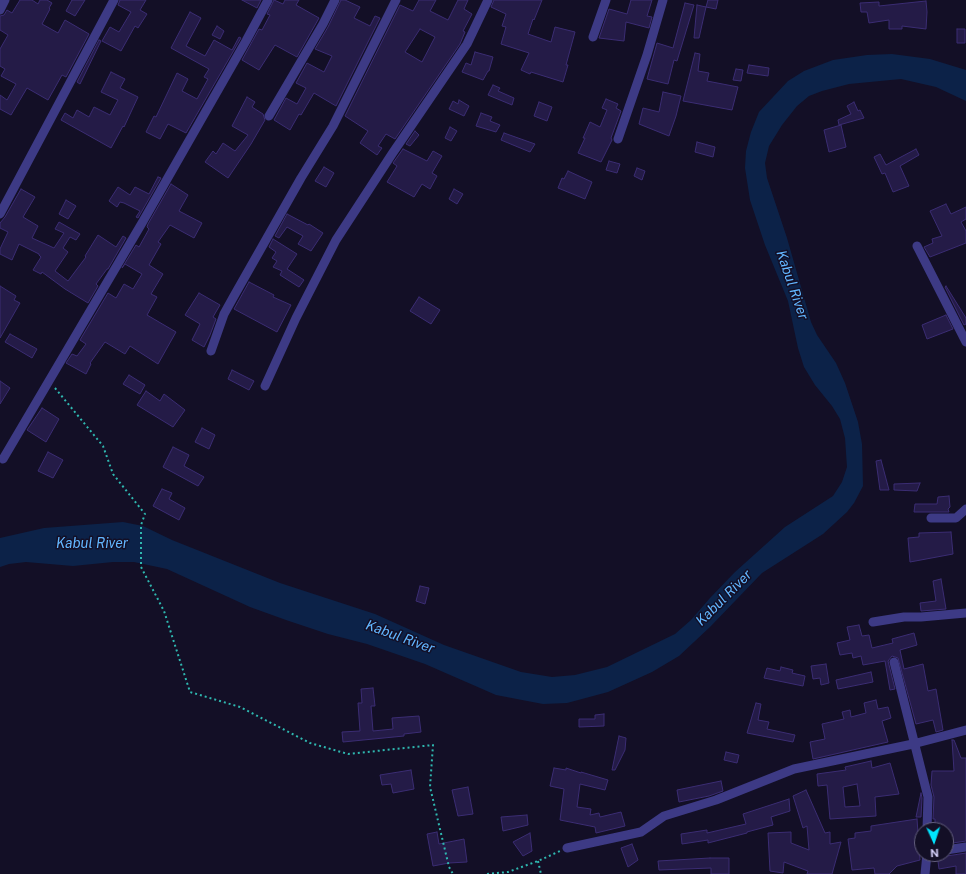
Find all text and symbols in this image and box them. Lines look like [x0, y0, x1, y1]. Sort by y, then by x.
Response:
water label: Kabul River [772, 248, 812, 322]
water label: Kabul River [56, 536, 128, 552]
water label: Kabul River [693, 567, 755, 629]
water label: Kabul River [363, 617, 437, 657]
north arrow [914, 822, 954, 862]
text: N [930, 847, 939, 859]

